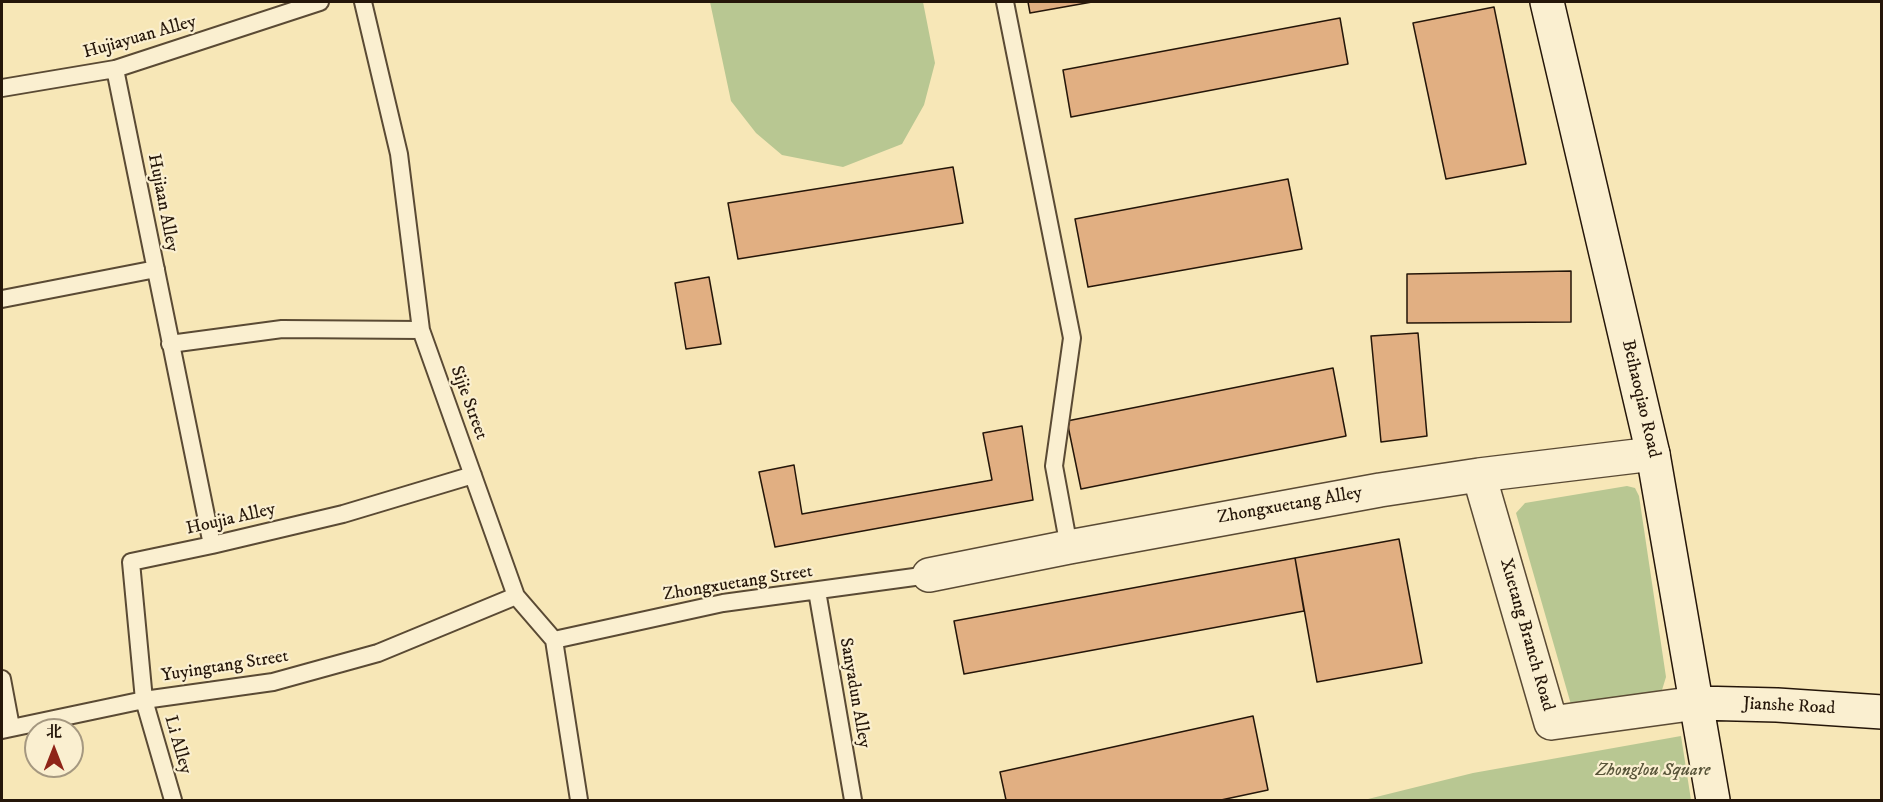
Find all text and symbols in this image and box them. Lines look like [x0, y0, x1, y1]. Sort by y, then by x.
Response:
street label: Hujiayuan Alley [81, 12, 199, 64]
street label: Hujiaan Alley [142, 152, 182, 254]
street label: Beihaoqiao Road [1616, 338, 1664, 460]
street label: Sijie Street [445, 363, 491, 443]
street label: Zhongxuetang Alley [1216, 483, 1364, 529]
street label: Houjia Alley [184, 499, 278, 541]
street label: Xuetang Branch Road [1494, 556, 1558, 714]
street label: Zhongxuetang Street [662, 562, 814, 606]
street label: Sanyadun Alley [834, 636, 874, 750]
street label: Yuyingtang Street [160, 646, 290, 688]
street label: Jianshe Road [1742, 694, 1836, 720]
street label: Li Alley [158, 713, 196, 777]
north arrow [24, 718, 84, 778]
text: 北 [46, 722, 62, 742]
park label: Zhonglou Square [1596, 760, 1710, 782]

